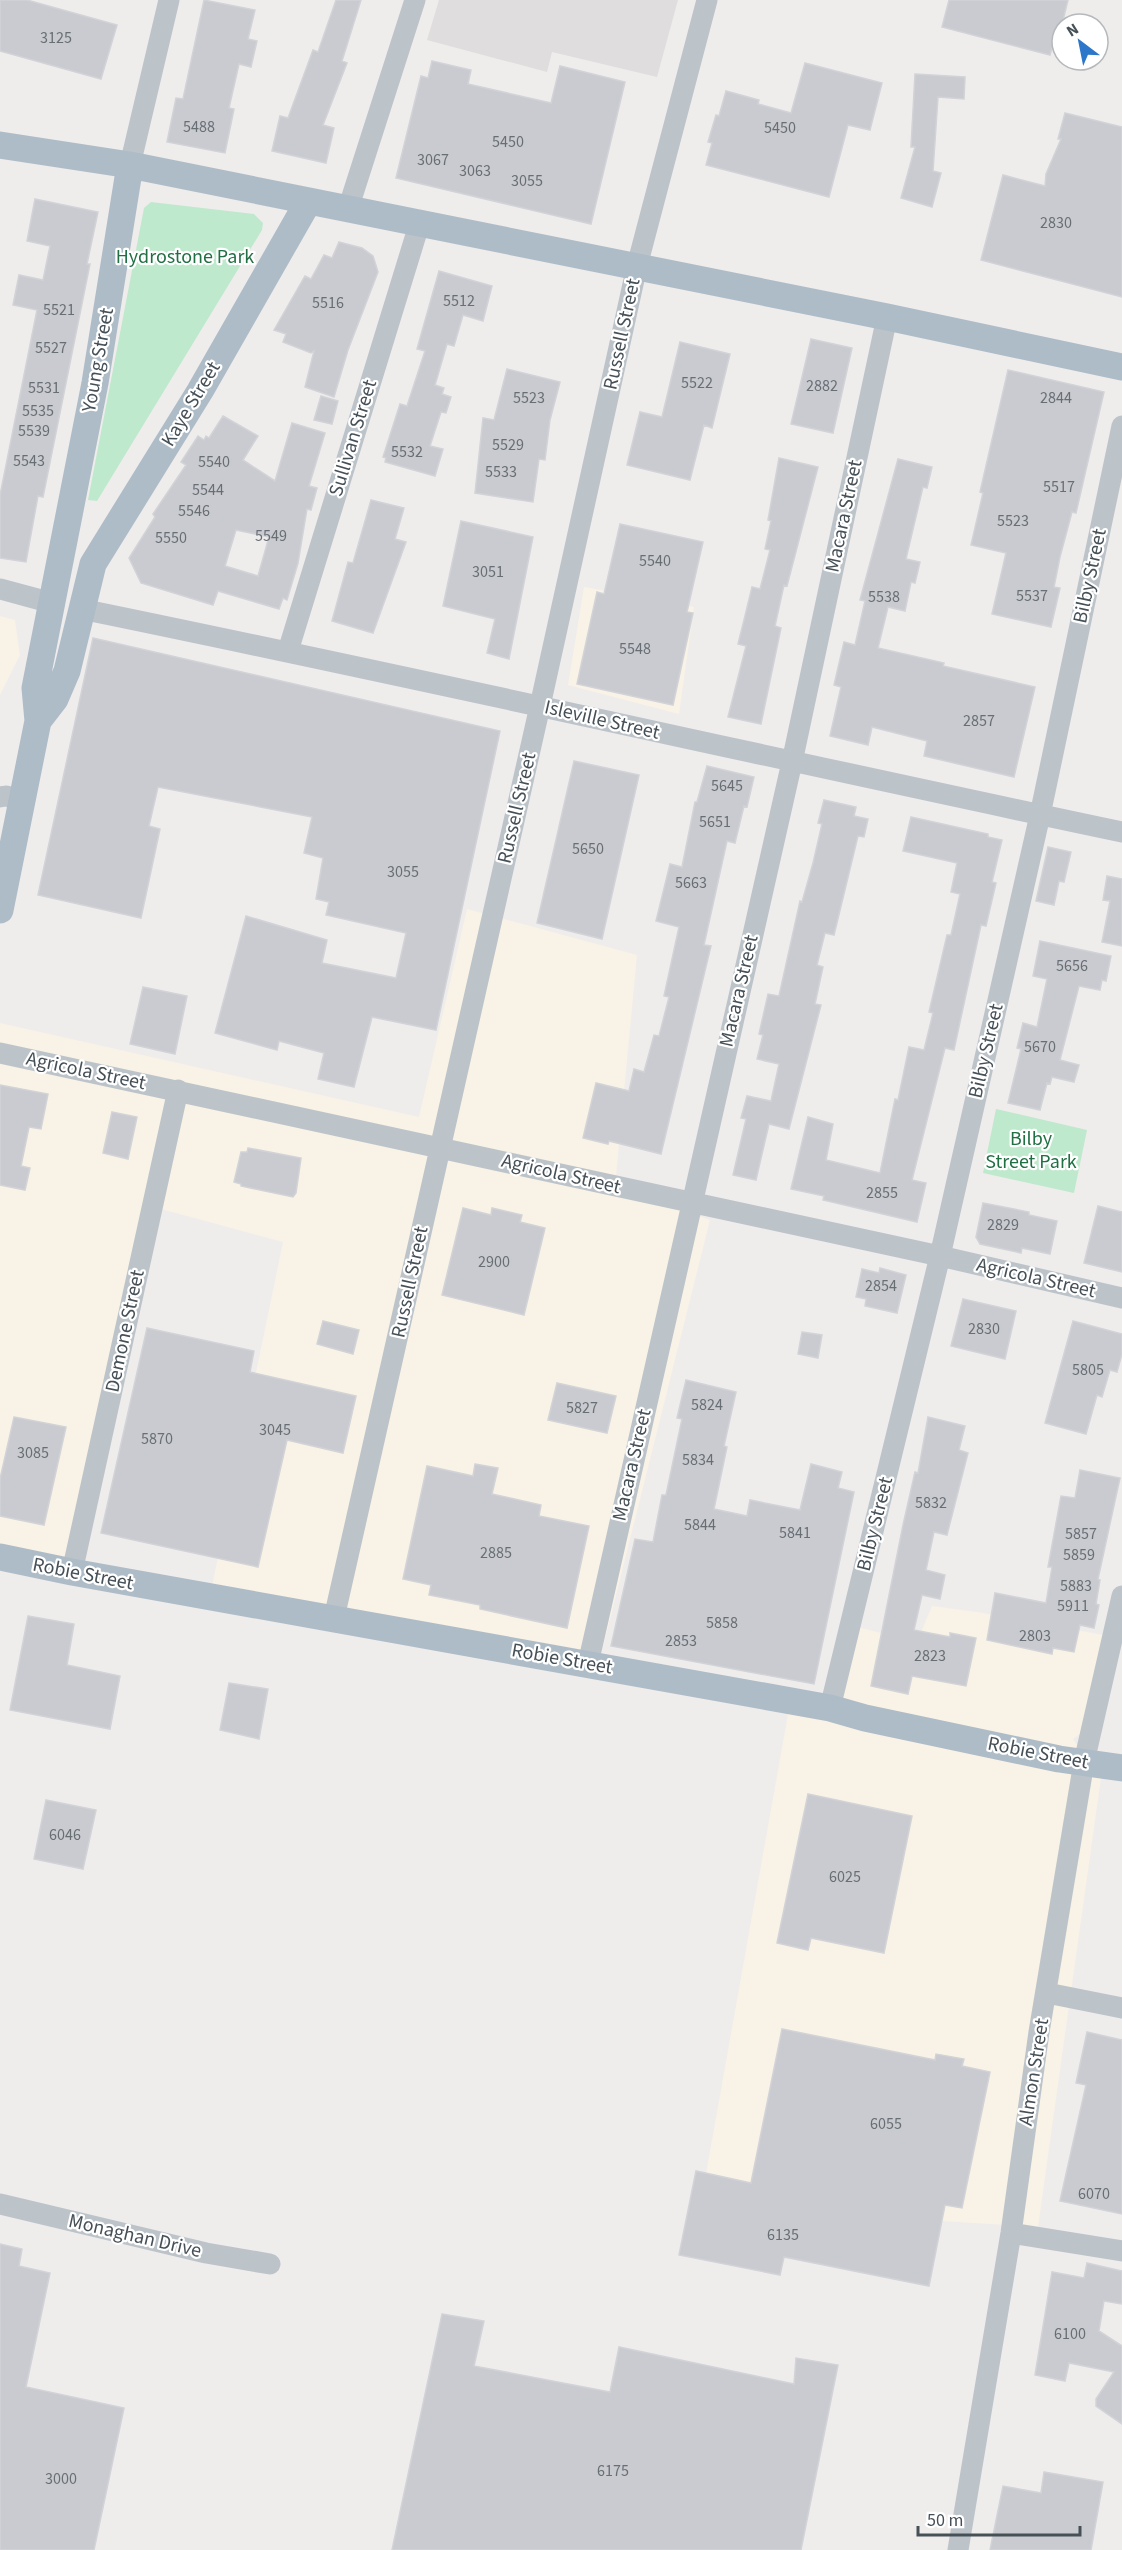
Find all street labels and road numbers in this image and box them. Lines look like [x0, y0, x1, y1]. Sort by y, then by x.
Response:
street label: Russell Street [597, 275, 648, 392]
street label: Young Street [75, 305, 121, 415]
street label: Kaye Street [155, 356, 228, 452]
street label: Sullivan Street [322, 376, 384, 500]
street label: Macara Street [818, 457, 870, 575]
street label: Bilby Street [1066, 526, 1114, 626]
street label: Isleville Street [542, 693, 663, 747]
street label: Russell Street [491, 749, 543, 866]
street label: Macara Street [713, 932, 766, 1050]
street label: Bilby Street [962, 1001, 1011, 1101]
street label: Agricola Street [24, 1045, 149, 1097]
street label: Agricola Street [499, 1147, 624, 1201]
street label: Russell Street [385, 1223, 436, 1340]
street label: Agricola Street [974, 1251, 1099, 1305]
street label: Demone Street [98, 1267, 152, 1395]
street label: Macara Street [606, 1406, 659, 1524]
street label: Bilby Street [850, 1474, 900, 1574]
street label: Robie Street [30, 1551, 136, 1598]
street label: Robie Street [509, 1636, 615, 1682]
street label: Robie Street [985, 1730, 1091, 1777]
street label: Almon Street [1012, 2016, 1056, 2128]
street label: Monaghan Drive [66, 2207, 204, 2265]

